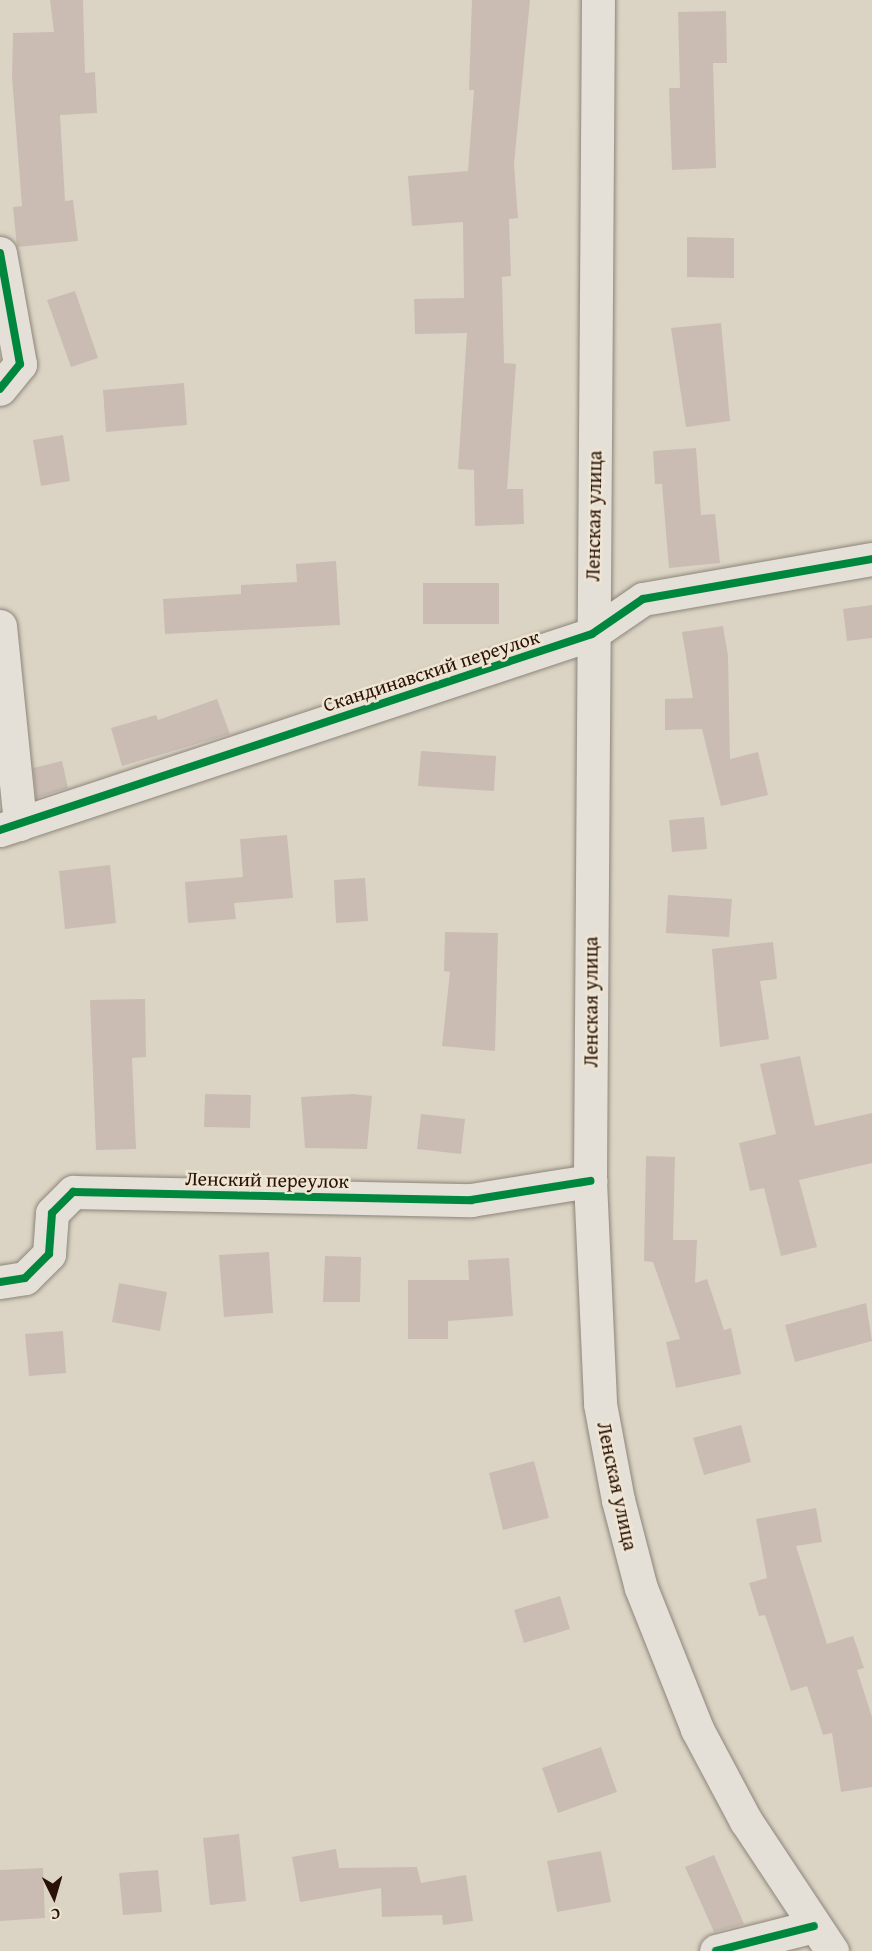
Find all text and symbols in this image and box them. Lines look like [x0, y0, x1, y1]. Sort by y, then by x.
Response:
street label: Ленская улица [580, 450, 606, 582]
street label: Скандинавский переулок [320, 624, 542, 716]
street label: Ленская улица [578, 936, 602, 1068]
street label: Ленский переулок [185, 1166, 349, 1192]
street label: Ленская улица [593, 1419, 643, 1553]
north arrow [24, 1867, 84, 1927]
text: С [50, 1903, 61, 1927]

